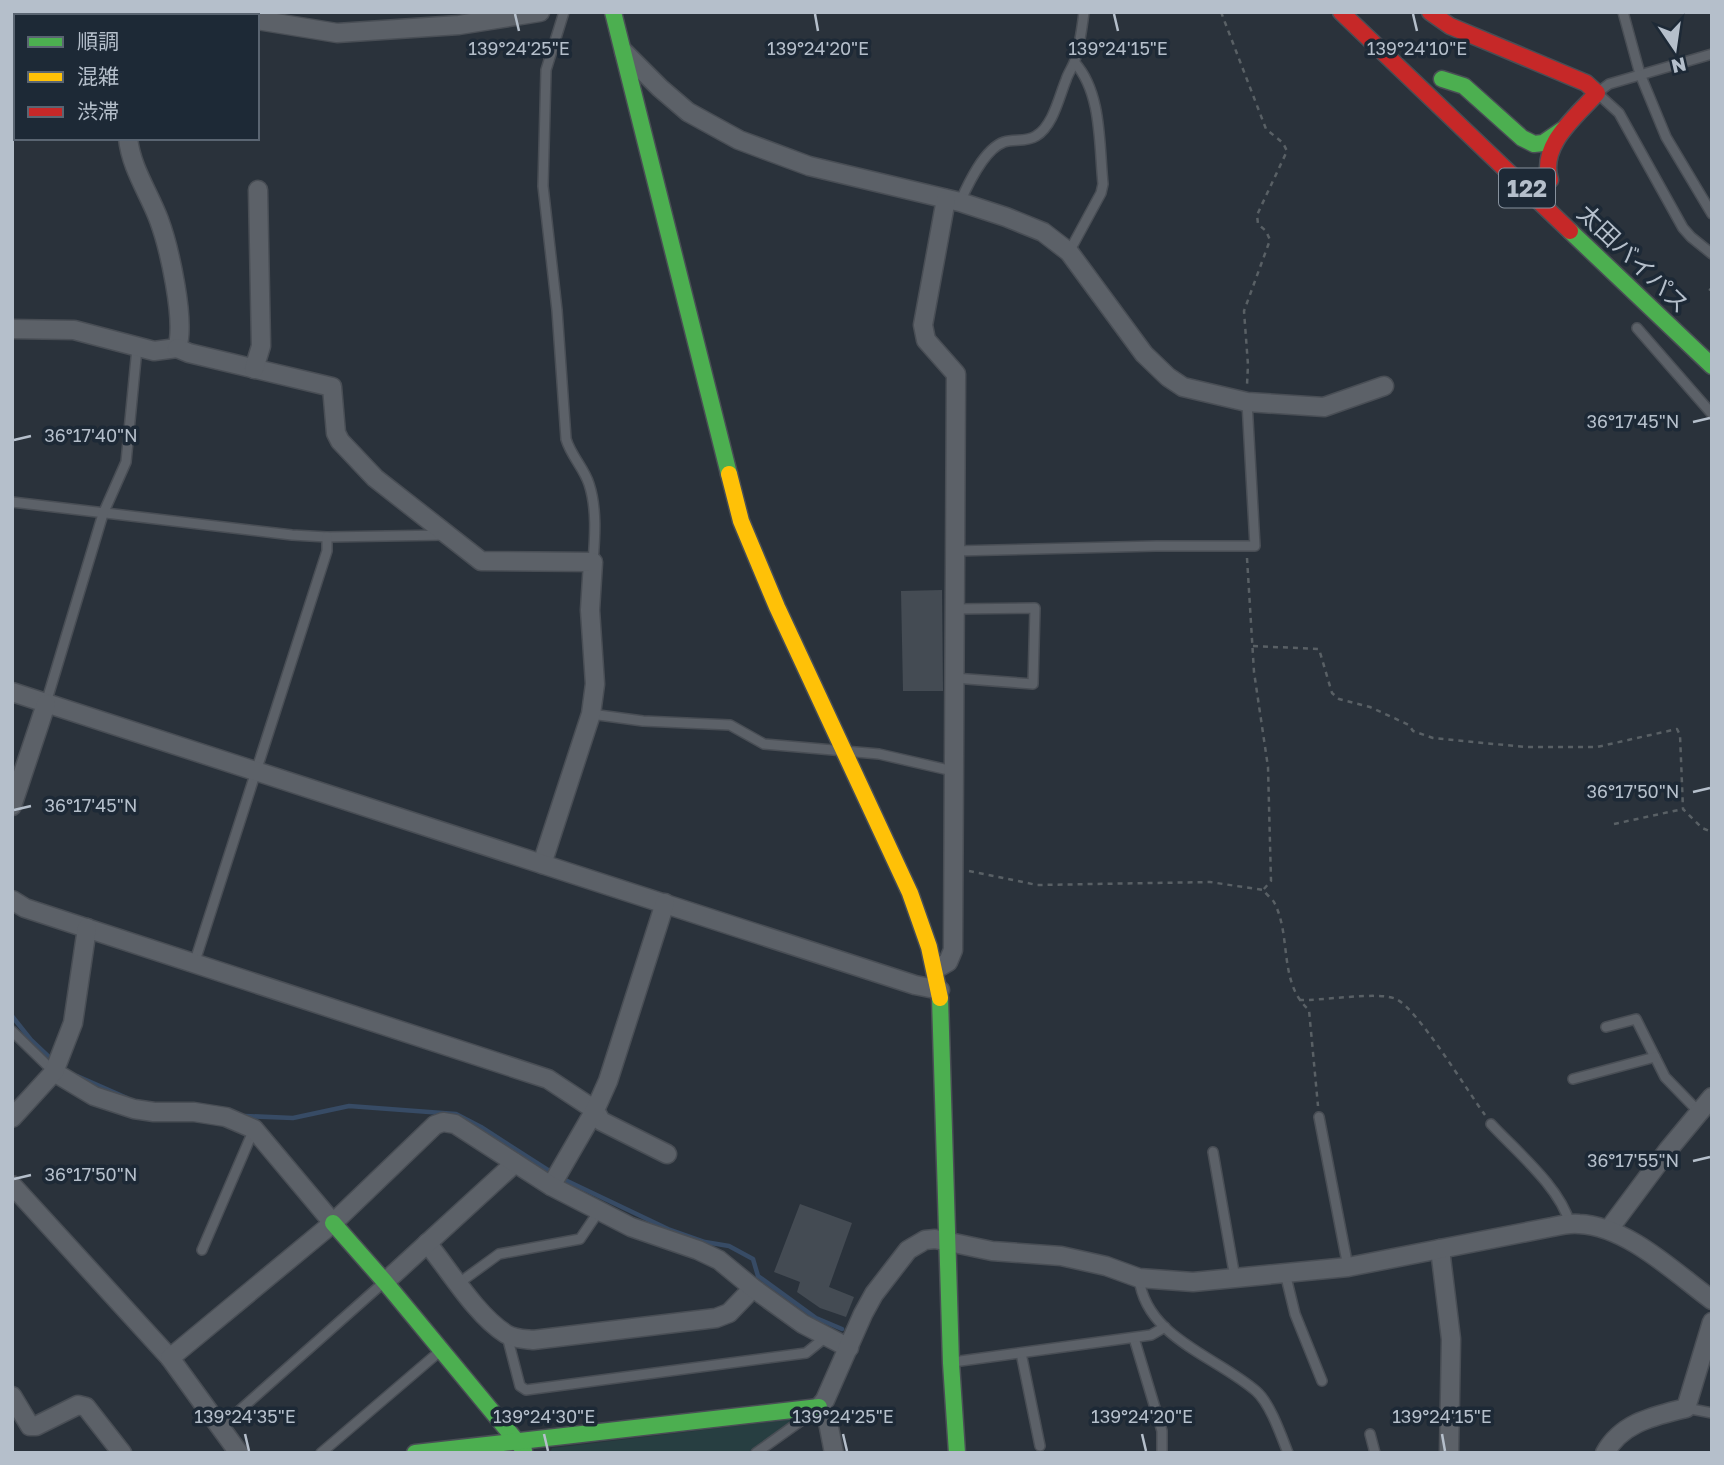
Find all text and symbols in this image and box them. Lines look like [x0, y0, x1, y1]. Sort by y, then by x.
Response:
legend [14, 14, 259, 140]
north arrow [1640, 14, 1710, 84]
text: 順調 [77, 28, 119, 54]
text: 139°24'25"E [468, 37, 570, 59]
text: 139°24'20"E [767, 37, 869, 59]
text: 139°24'15"E [1068, 37, 1168, 59]
text: 139°24'10"E [1367, 37, 1467, 59]
text: N [1669, 53, 1689, 79]
text: 混雑 [77, 63, 119, 89]
text: 渋滞 [77, 98, 119, 124]
road number: 122 [1499, 168, 1555, 208]
street label: 太田バイパス [1572, 198, 1696, 318]
text: 36°17'45"N [1587, 410, 1679, 432]
text: 36°17'40"N [44, 424, 138, 446]
text: 36°17'50"N [1587, 780, 1679, 802]
text: 36°17'45"N [45, 794, 137, 816]
text: 36°17'55"N [1587, 1149, 1679, 1171]
text: 36°17'50"N [45, 1163, 137, 1185]
text: 139°24'35"E [194, 1405, 296, 1427]
text: 139°24'30"E [493, 1405, 595, 1427]
text: 139°24'25"E [792, 1405, 894, 1427]
text: 139°24'20"E [1091, 1405, 1193, 1427]
text: 139°24'15"E [1392, 1405, 1492, 1427]

